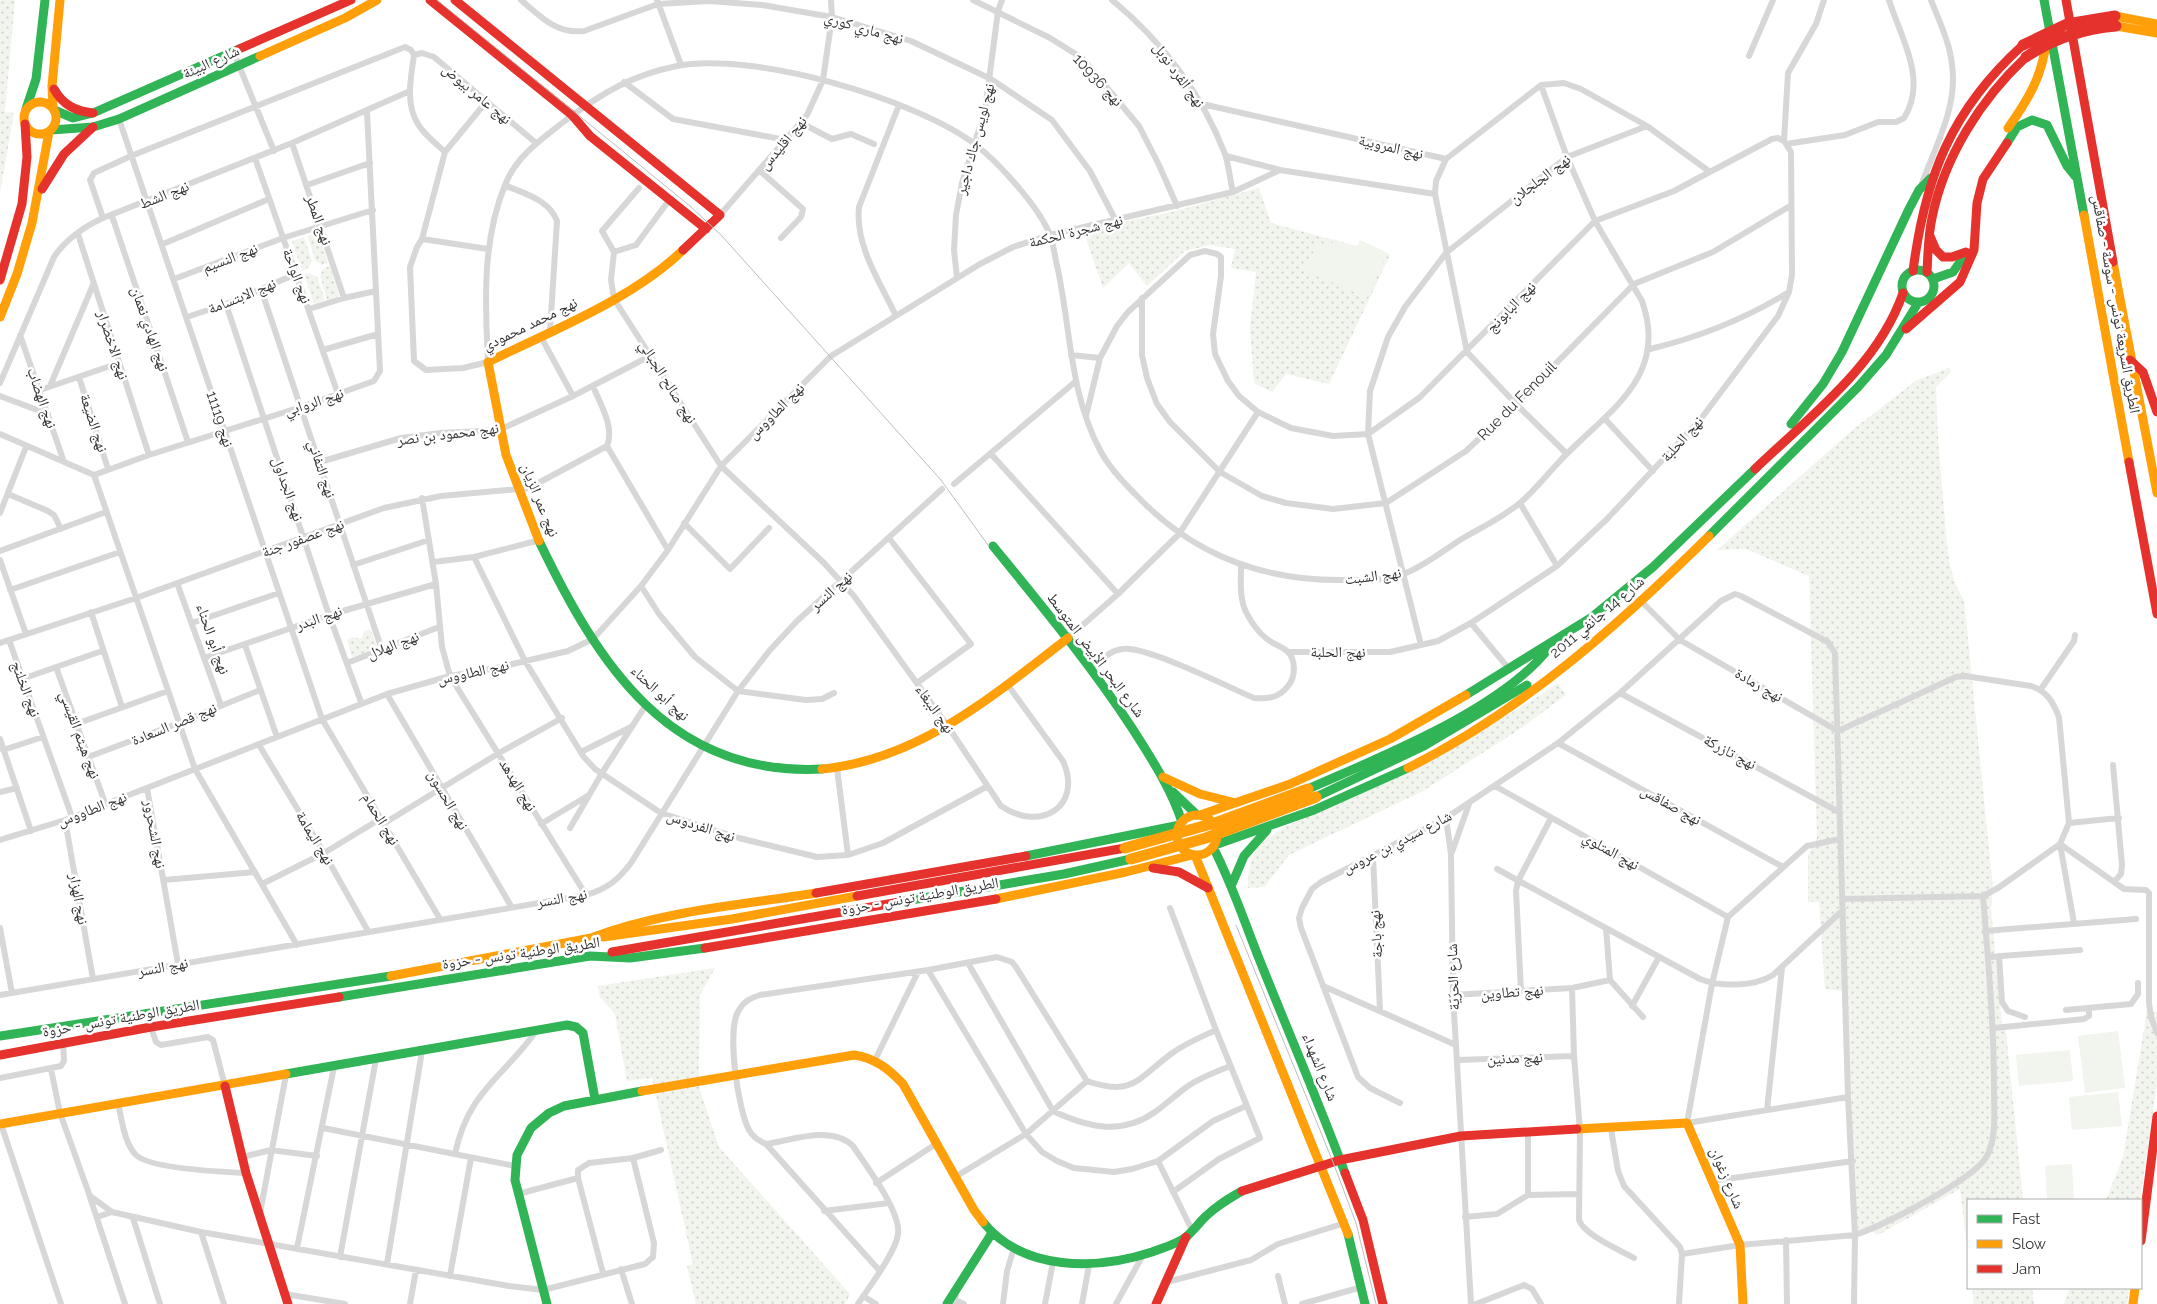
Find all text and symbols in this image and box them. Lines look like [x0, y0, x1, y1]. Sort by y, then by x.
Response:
street label: نهج ماري كوري [822, 8, 906, 51]
street label: نهج ألفرد نوبل [1148, 39, 1209, 112]
street label: شارع البيئة [180, 42, 243, 83]
street label: نهج 10936 [1068, 50, 1127, 111]
street label: نهج عامر بيوض [438, 60, 515, 129]
street label: نهج لويس جاك داجير [951, 81, 999, 198]
street label: نهج اقليدس [755, 112, 812, 174]
street label: نهج المروبية [1357, 131, 1425, 164]
street label: نهج الجلجلان [1506, 150, 1575, 209]
street label: نهج الشط [137, 177, 192, 214]
street label: نهج المطر [301, 191, 336, 248]
street label: الطريق السريعة تونس - سوسة - صفاقس [2087, 193, 2144, 415]
street label: نهج شجرة الحكمة [1027, 211, 1125, 252]
street label: نهج النسيم [200, 239, 261, 278]
street label: نهج الواحة [278, 246, 315, 306]
street label: نهج الابتسامة [205, 274, 279, 319]
street label: نهج البابونج [1482, 278, 1540, 337]
street label: نهج الهادي نعمان [124, 284, 173, 375]
street label: نهج محمد محمودي [480, 293, 582, 357]
street label: نهج الاخضرار [92, 307, 133, 382]
street label: نهج صالح الجبالي [633, 337, 701, 428]
street label: Rue du Fenouil [1474, 357, 1561, 444]
street label: نهج الهضاب [22, 365, 61, 431]
street label: نهج الطاووس [744, 379, 809, 444]
street label: نهج الروابي [282, 384, 347, 423]
street label: نهج 11119 [202, 389, 238, 450]
street label: نهج الضيعة [75, 391, 112, 455]
street label: نهج الحلبة [1657, 412, 1708, 466]
street label: نهج محمود بن نصر [395, 419, 500, 450]
street label: نهج التفاني [302, 438, 340, 501]
street label: نهج الجداول [268, 454, 307, 524]
street label: نهج عمر الزيان [516, 461, 563, 540]
street label: نهج عصفور جنة [259, 515, 347, 562]
street label: نهج الشبت [1344, 564, 1403, 589]
street label: نهج النسر [805, 567, 857, 616]
street label: شارع 14 جانفي 2011 [1546, 572, 1650, 664]
street label: شارع البحر الأبيض المتوسط [1042, 589, 1149, 722]
street label: نهج أبو الحناء [192, 601, 234, 677]
street label: نهج البدر [293, 602, 345, 636]
street label: نهج الهلال [364, 627, 422, 664]
street label: نهج الحلبة [1310, 643, 1366, 662]
street label: نهج الطاووس [435, 656, 511, 689]
street label: نهج الخلنج [7, 658, 44, 720]
street label: نهج أبو الحناء [626, 661, 693, 725]
street label: نهج رمادة [1731, 664, 1786, 707]
street label: نهج الببغاء [911, 681, 958, 738]
street label: نهج هيثم القيسي [53, 689, 104, 782]
street label: نهج قصر السعادة [129, 699, 220, 750]
street label: نهج تازركة [1700, 731, 1759, 774]
street label: نهج الهدهد [495, 756, 541, 815]
street label: نهج الحسون [423, 767, 472, 834]
street label: نهج صفاقس [1637, 781, 1704, 830]
street label: نهج الطاووس [55, 788, 130, 831]
street label: نهج الحمام [358, 790, 404, 849]
street label: نهج الشحرور [139, 797, 170, 870]
street label: نهج الفردوس [664, 807, 737, 846]
street label: شارع سيدي بن عروس [1339, 807, 1456, 880]
street label: نهج اليمامة [291, 808, 338, 869]
street label: نهج المتلوي [1578, 828, 1642, 876]
street label: نهج الهزار [65, 871, 92, 926]
street label: الطريق الوطنية تونس - حزوة [840, 873, 1000, 920]
street label: نهج النسر [534, 885, 589, 912]
street label: نهج باجة [1366, 910, 1387, 958]
street label: الطريق الوطنية تونس - حزوة [441, 933, 601, 974]
street label: شارع الحرّيّة [1443, 943, 1464, 1011]
street label: نهج النسر [135, 954, 190, 981]
street label: نهج تطاوين [1480, 981, 1544, 1004]
street label: الطريق الوطنية تونس - حزوة [41, 995, 201, 1042]
street label: شارع الشهداء [1297, 1030, 1342, 1104]
street label: نهج مدنين [1487, 1048, 1543, 1069]
street label: شارع زغوان [1705, 1145, 1748, 1212]
legend [1967, 1199, 2142, 1289]
text: Fast [2012, 1210, 2040, 1228]
text: Slow [2012, 1235, 2046, 1253]
text: Jam [2012, 1260, 2041, 1278]

